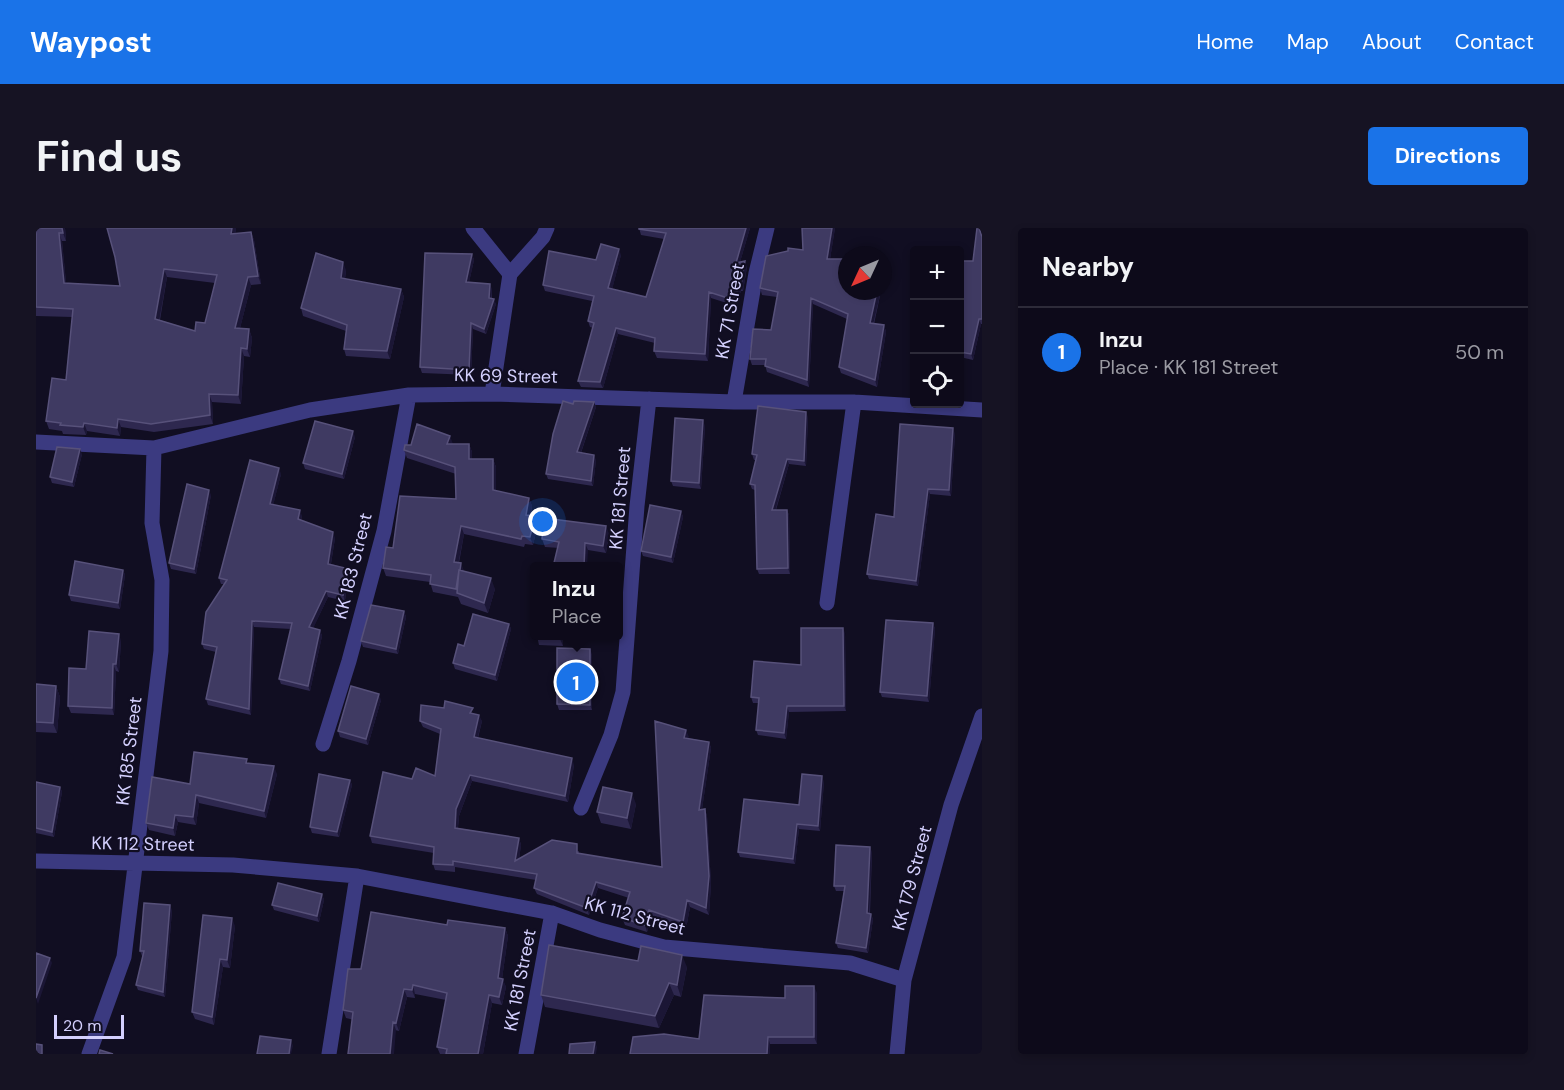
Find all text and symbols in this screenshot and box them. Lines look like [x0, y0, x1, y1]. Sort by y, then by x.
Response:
text: Waypost [30, 24, 152, 61]
text: Home [1196, 28, 1254, 56]
text: Map [1287, 28, 1329, 56]
text: About [1362, 28, 1422, 56]
text: Contact [1455, 28, 1534, 56]
button: Directions [1368, 127, 1528, 185]
text: Find us [36, 129, 182, 184]
north arrow [838, 246, 892, 300]
map controls [910, 246, 964, 408]
button: + [910, 246, 964, 300]
text: Nearby [1042, 250, 1134, 284]
street label: KK 71 Street [710, 261, 750, 361]
button: − [910, 300, 964, 354]
text: Inzu [1099, 325, 1143, 354]
text: 1 [1058, 339, 1065, 365]
text: 50 m [1455, 339, 1504, 365]
button: locate [910, 354, 964, 408]
text: Place · KK 181 Street [1099, 354, 1278, 380]
street label: KK 69 Street [454, 363, 558, 389]
street label: KK 181 Street [604, 445, 636, 551]
your location [528, 507, 557, 536]
street label: KK 183 Street [328, 510, 378, 622]
popup [530, 562, 623, 640]
text: Inzu [552, 574, 596, 603]
text: Place [552, 603, 601, 629]
pin: 1 [556, 660, 596, 704]
street label: KK 185 Street [110, 695, 148, 807]
street label: KK 179 Street [886, 823, 938, 933]
street label: KK 112 Street [91, 831, 195, 857]
street label: KK 112 Street [582, 891, 688, 941]
street label: KK 181 Street [498, 927, 542, 1033]
scale bar [54, 1012, 124, 1040]
text: 20 m [63, 1015, 102, 1036]

